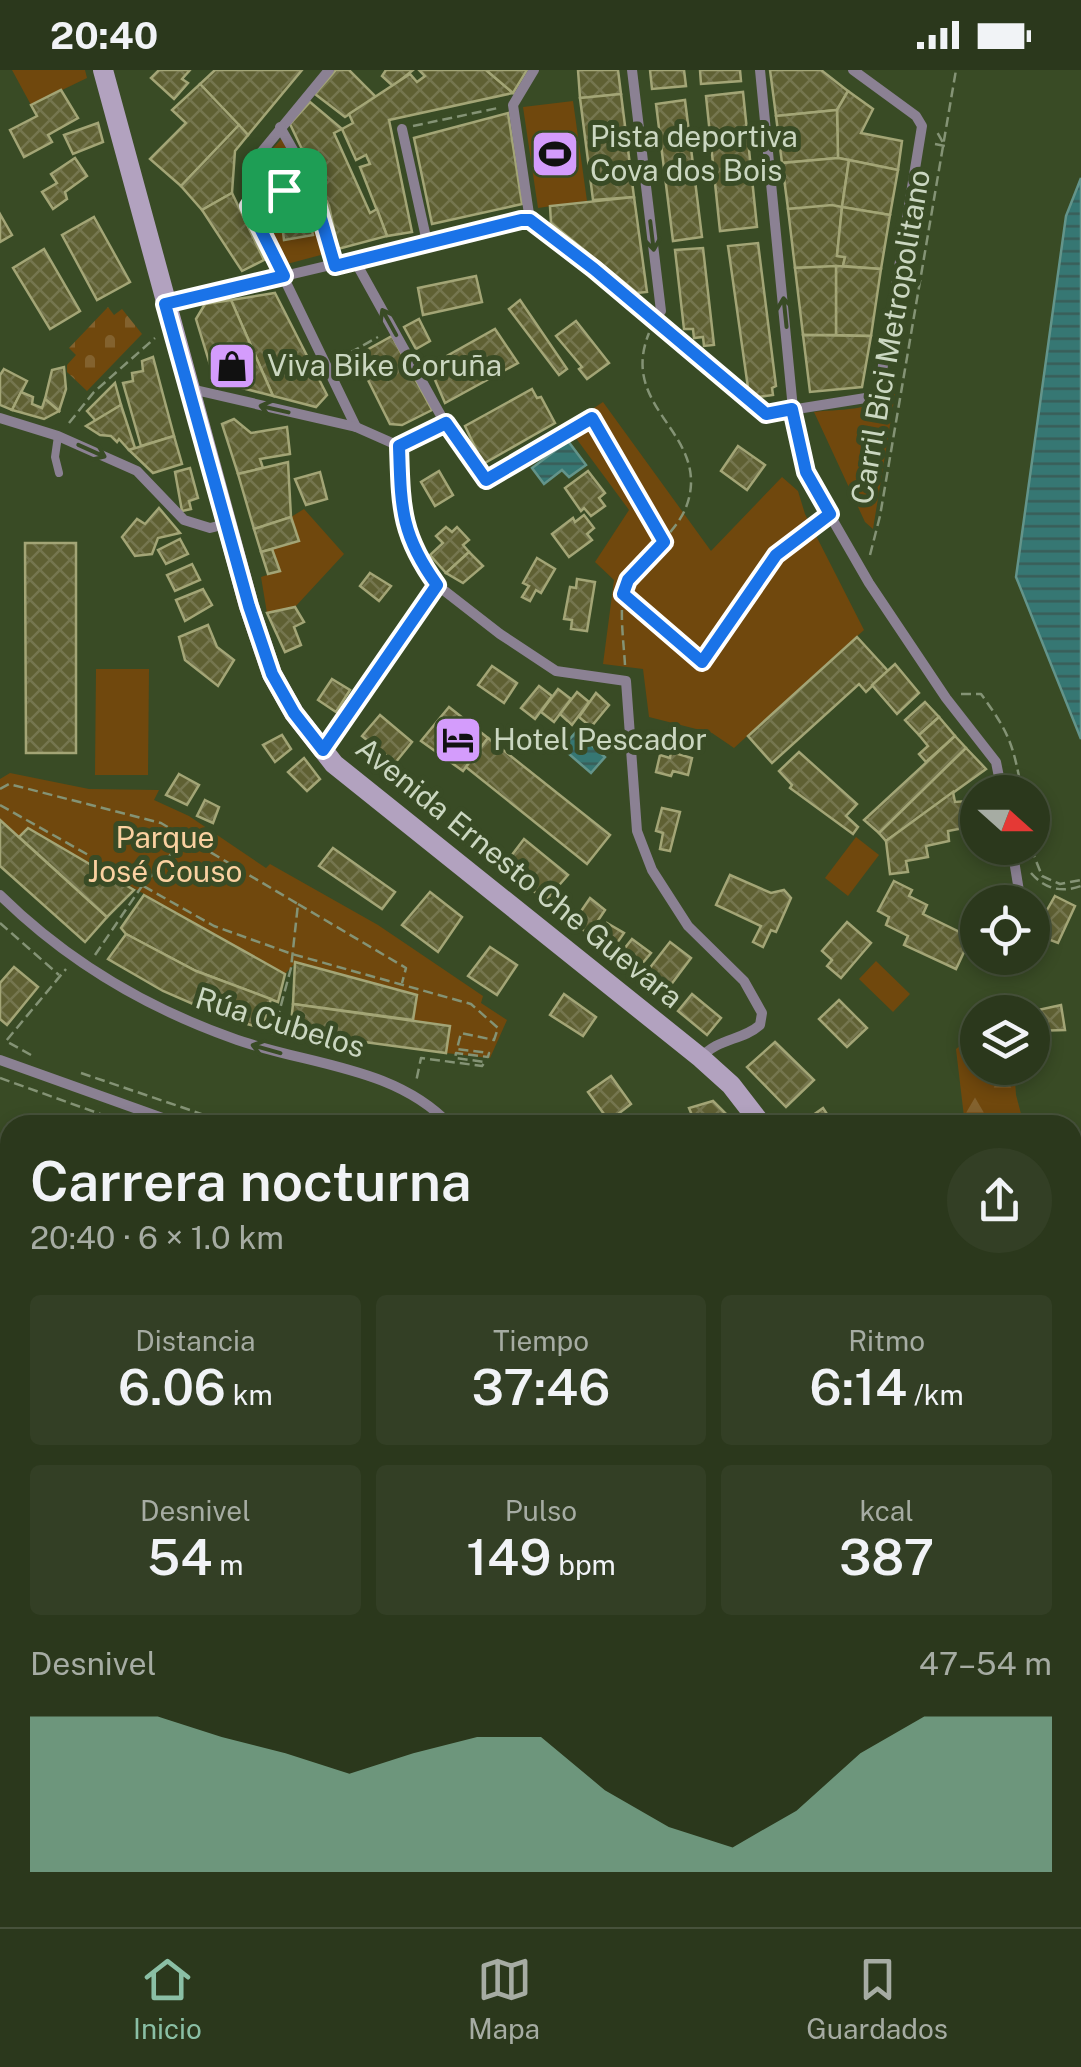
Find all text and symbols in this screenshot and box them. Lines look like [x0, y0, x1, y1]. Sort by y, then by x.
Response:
text: 20:40 [50, 13, 158, 58]
place label: Pista deportiva Cova dos Bois [590, 118, 798, 188]
sports icon: Pista deportiva Cova dos Bois [529, 128, 581, 180]
pin [242, 148, 327, 233]
icon: arrive [257, 163, 312, 218]
street label: Carril Bici Metropolitano [843, 167, 937, 507]
one-way arrow [643, 220, 662, 252]
one-way arrow [775, 296, 794, 328]
one-way arrow [379, 308, 399, 337]
shop icon: Viva Bike Coruña [206, 340, 258, 392]
place label: Viva Bike Coruña [267, 347, 502, 383]
one-way arrow [259, 398, 291, 417]
one-way arrow [76, 443, 107, 461]
hotel icon: Hotel Pescador [432, 714, 484, 766]
place label: Hotel Pescador [493, 721, 707, 757]
street label: Avenida Ernesto Che Guevara [349, 729, 690, 1015]
north arrow [960, 775, 1050, 865]
map controls [960, 775, 1050, 1085]
park label: Parque José Couso [88, 819, 242, 889]
button: locate [960, 885, 1050, 975]
street label: Rúa Cubelos [191, 979, 369, 1065]
button: layers [960, 995, 1050, 1085]
one-way arrow [250, 1039, 282, 1057]
button: share [947, 1148, 1052, 1253]
text: Carrera nocturna [30, 1149, 472, 1213]
text: 20:40 · 6 × 1.0 km [30, 1219, 284, 1256]
text: Distancia [135, 1324, 255, 1357]
text: Tiempo [493, 1324, 589, 1357]
text: Ritmo [848, 1324, 925, 1357]
text: 6.06 [118, 1357, 226, 1416]
text: 37:46 [472, 1357, 610, 1416]
text: 6:14 [810, 1357, 907, 1416]
text: km [226, 1378, 273, 1411]
text: /km [907, 1378, 964, 1411]
text: Desnivel [140, 1494, 251, 1527]
text: Pulso [505, 1494, 577, 1527]
text: kcal [860, 1494, 914, 1527]
text: 54 [147, 1527, 212, 1586]
text: 149 [466, 1527, 551, 1586]
text: 387 [839, 1527, 934, 1586]
text: m [212, 1548, 243, 1581]
text: bpm [551, 1548, 616, 1581]
text: Desnivel [30, 1645, 156, 1682]
text: 47–54 m [919, 1645, 1052, 1682]
tab: Inicio [133, 1952, 202, 2045]
tab: Mapa [468, 1952, 540, 2045]
tab: Guardados [806, 1952, 948, 2045]

